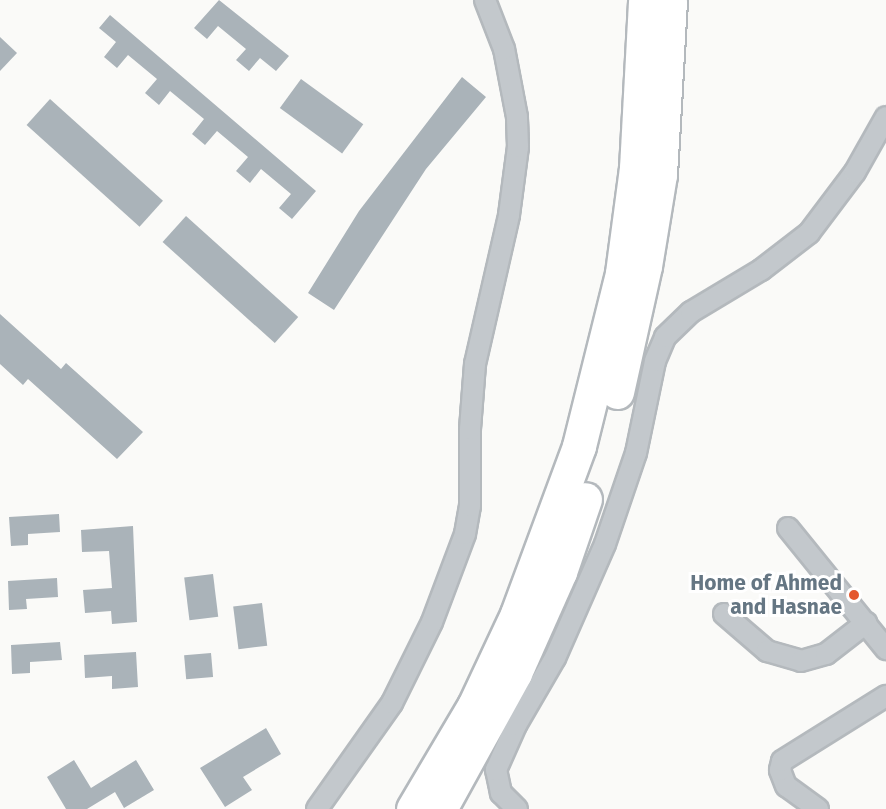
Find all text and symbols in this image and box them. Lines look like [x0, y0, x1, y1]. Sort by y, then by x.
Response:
place label: Home of Ahmed and Hasnae [690, 570, 842, 620]
marker: Home of Ahmed and Hasnae [847, 588, 861, 602]

